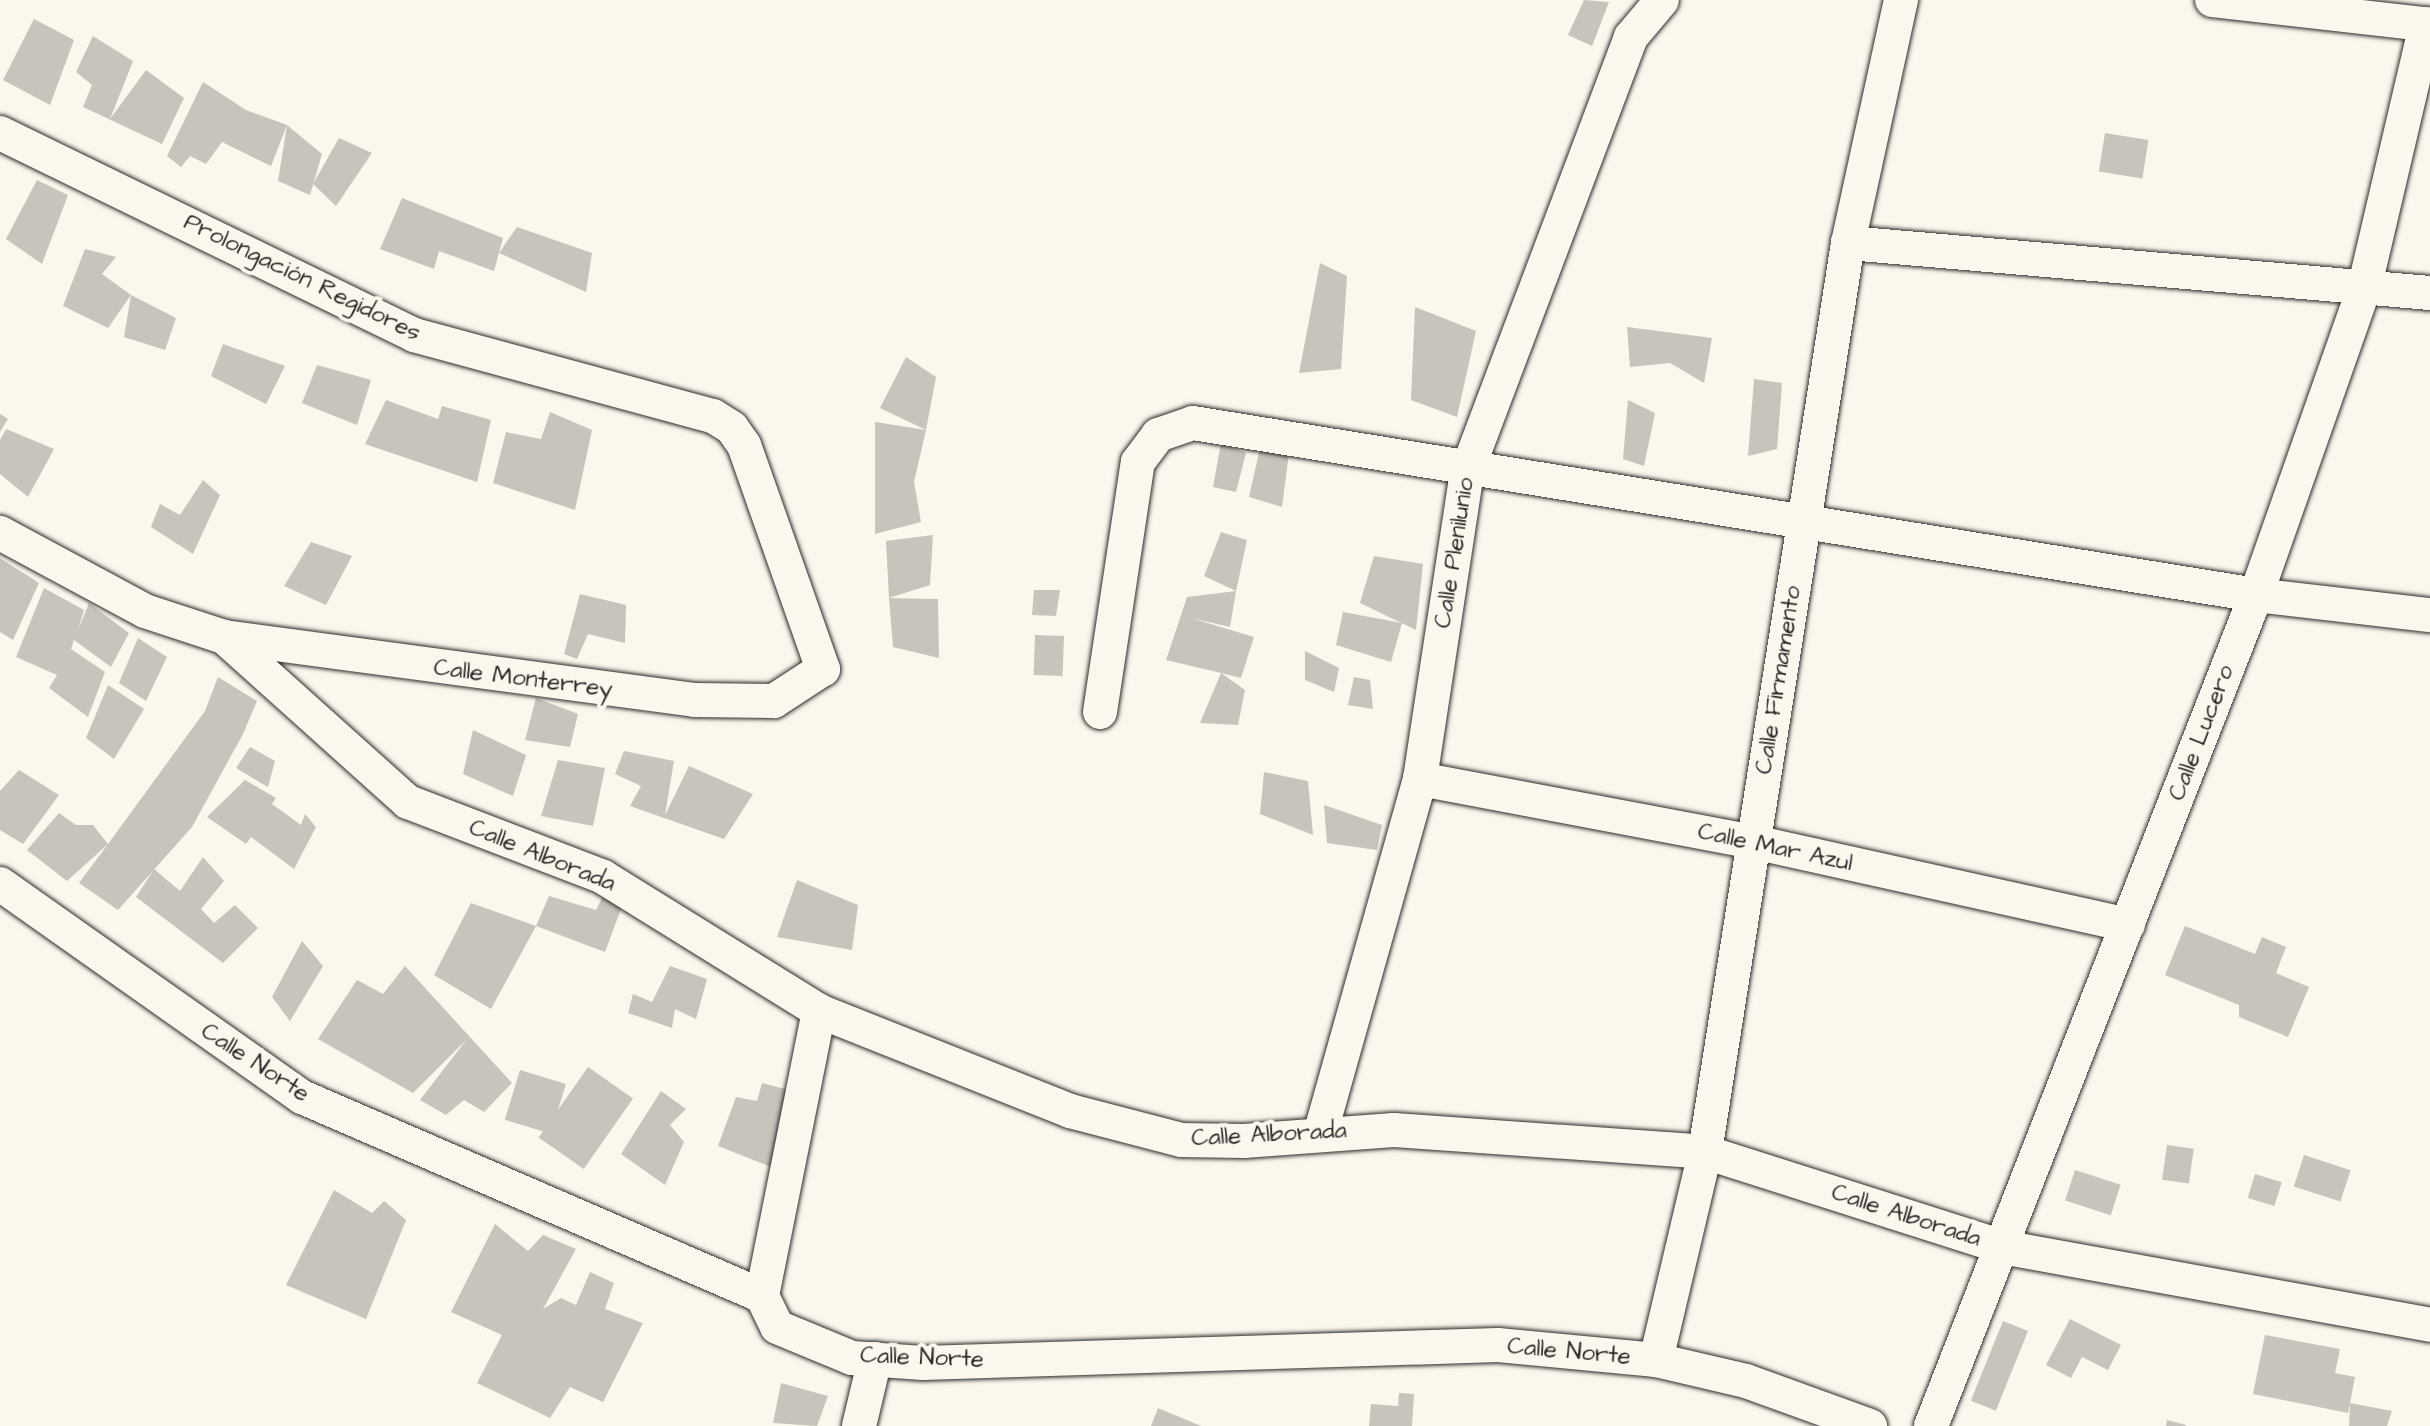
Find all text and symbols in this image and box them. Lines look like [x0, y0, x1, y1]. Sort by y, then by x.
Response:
street label: Prolongación Regidores [179, 208, 425, 348]
street label: Calle Plenilunio [1429, 476, 1481, 630]
street label: Calle Firmamento [1750, 584, 1808, 776]
street label: Calle Monterrey [432, 654, 614, 704]
street label: Calle Lucero [2163, 661, 2241, 805]
street label: Calle Alborada [465, 814, 619, 898]
street label: Calle Mar Azul [1695, 818, 1855, 878]
street label: Calle Norte [195, 1017, 315, 1109]
street label: Calle Alborada [1191, 1117, 1347, 1153]
street label: Calle Alborada [1828, 1178, 1984, 1254]
street label: Calle Norte [1506, 1332, 1632, 1372]
street label: Calle Norte [860, 1341, 984, 1375]

